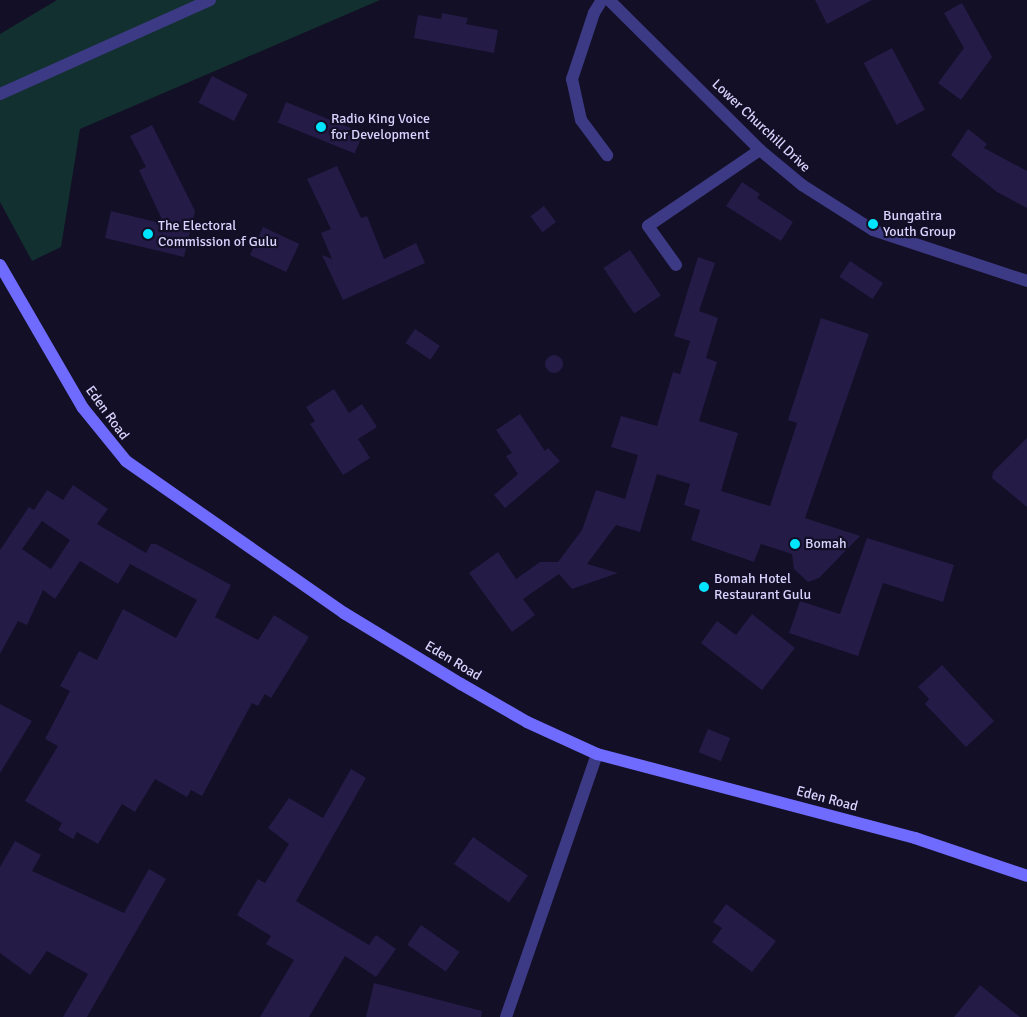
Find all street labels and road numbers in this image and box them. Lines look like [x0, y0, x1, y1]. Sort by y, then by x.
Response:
street label: Lower Churchill Drive [708, 76, 814, 176]
street label: Eden Road [82, 383, 132, 443]
street label: Eden Road [422, 638, 484, 684]
street label: Eden Road [794, 783, 860, 815]

